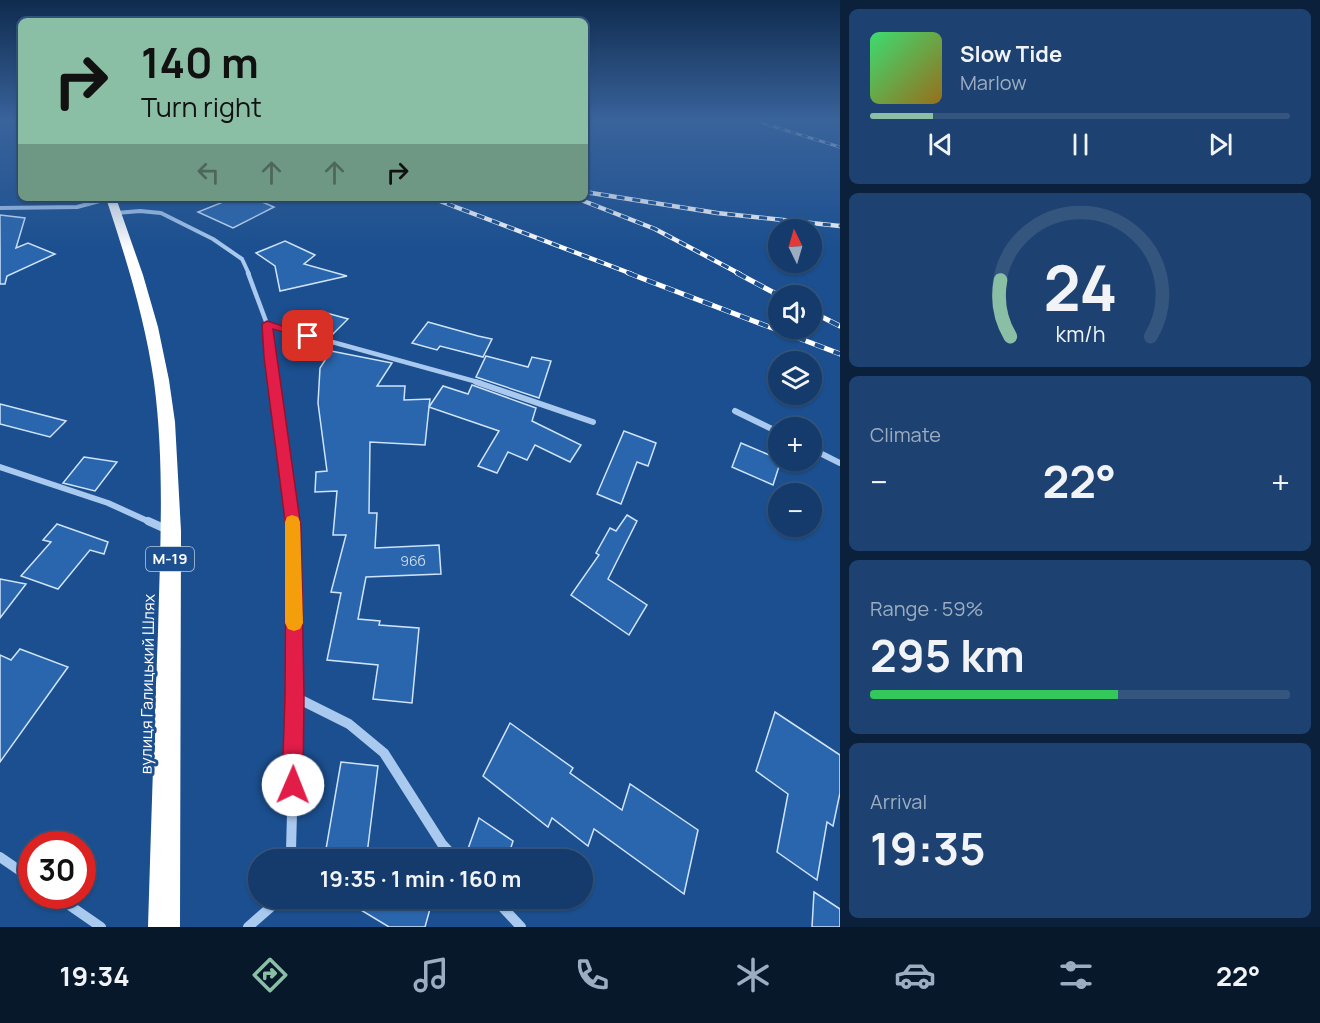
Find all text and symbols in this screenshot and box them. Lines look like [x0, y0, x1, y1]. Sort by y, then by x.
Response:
text: 140 m [141, 33, 259, 91]
text: Slow Tide [960, 39, 1062, 69]
icon: right [42, 42, 120, 120]
text: Marlow [960, 69, 1027, 96]
text: Turn right [141, 88, 262, 125]
icon: previous [924, 128, 957, 161]
icon: pause [1064, 128, 1097, 161]
icon: next [1204, 128, 1237, 161]
icon: left [192, 156, 225, 189]
icon: ahead [255, 156, 288, 189]
icon: ahead [318, 156, 351, 189]
icon: right [381, 156, 414, 189]
north arrow [768, 219, 822, 273]
map controls [768, 219, 822, 537]
text: 24 [1043, 244, 1117, 330]
button: sound [768, 285, 822, 339]
pin [282, 310, 333, 361]
icon: arrive [291, 319, 324, 352]
text: km/h [1055, 319, 1105, 348]
button: layers [768, 351, 822, 405]
button: + [768, 417, 822, 471]
text: Climate [870, 421, 941, 448]
text: 22° [1042, 450, 1116, 512]
text: − [870, 459, 888, 504]
text: + [1271, 459, 1290, 504]
button: − [768, 483, 822, 537]
road number: М-19 [146, 547, 194, 571]
house number: 96б [400, 551, 426, 570]
street label: вулиця Галицький Шлях [134, 593, 160, 774]
text: Range · 59% [870, 595, 984, 622]
text: 295 km [870, 624, 1025, 686]
position arrow [261, 753, 325, 817]
text: Arrival [870, 788, 927, 815]
text: 19:35 [870, 817, 986, 879]
speed limit sign: 30 [18, 831, 96, 909]
text: 19:35 · 1 min · 160 m [320, 864, 521, 894]
icon: directions [249, 954, 291, 996]
icon: music [410, 954, 452, 996]
icon: phone [571, 954, 613, 996]
icon: climate [732, 954, 774, 996]
icon: car [894, 954, 936, 996]
icon: filters [1055, 954, 1097, 996]
text: 19:34 [60, 957, 130, 994]
text: 22° [1216, 957, 1260, 994]

